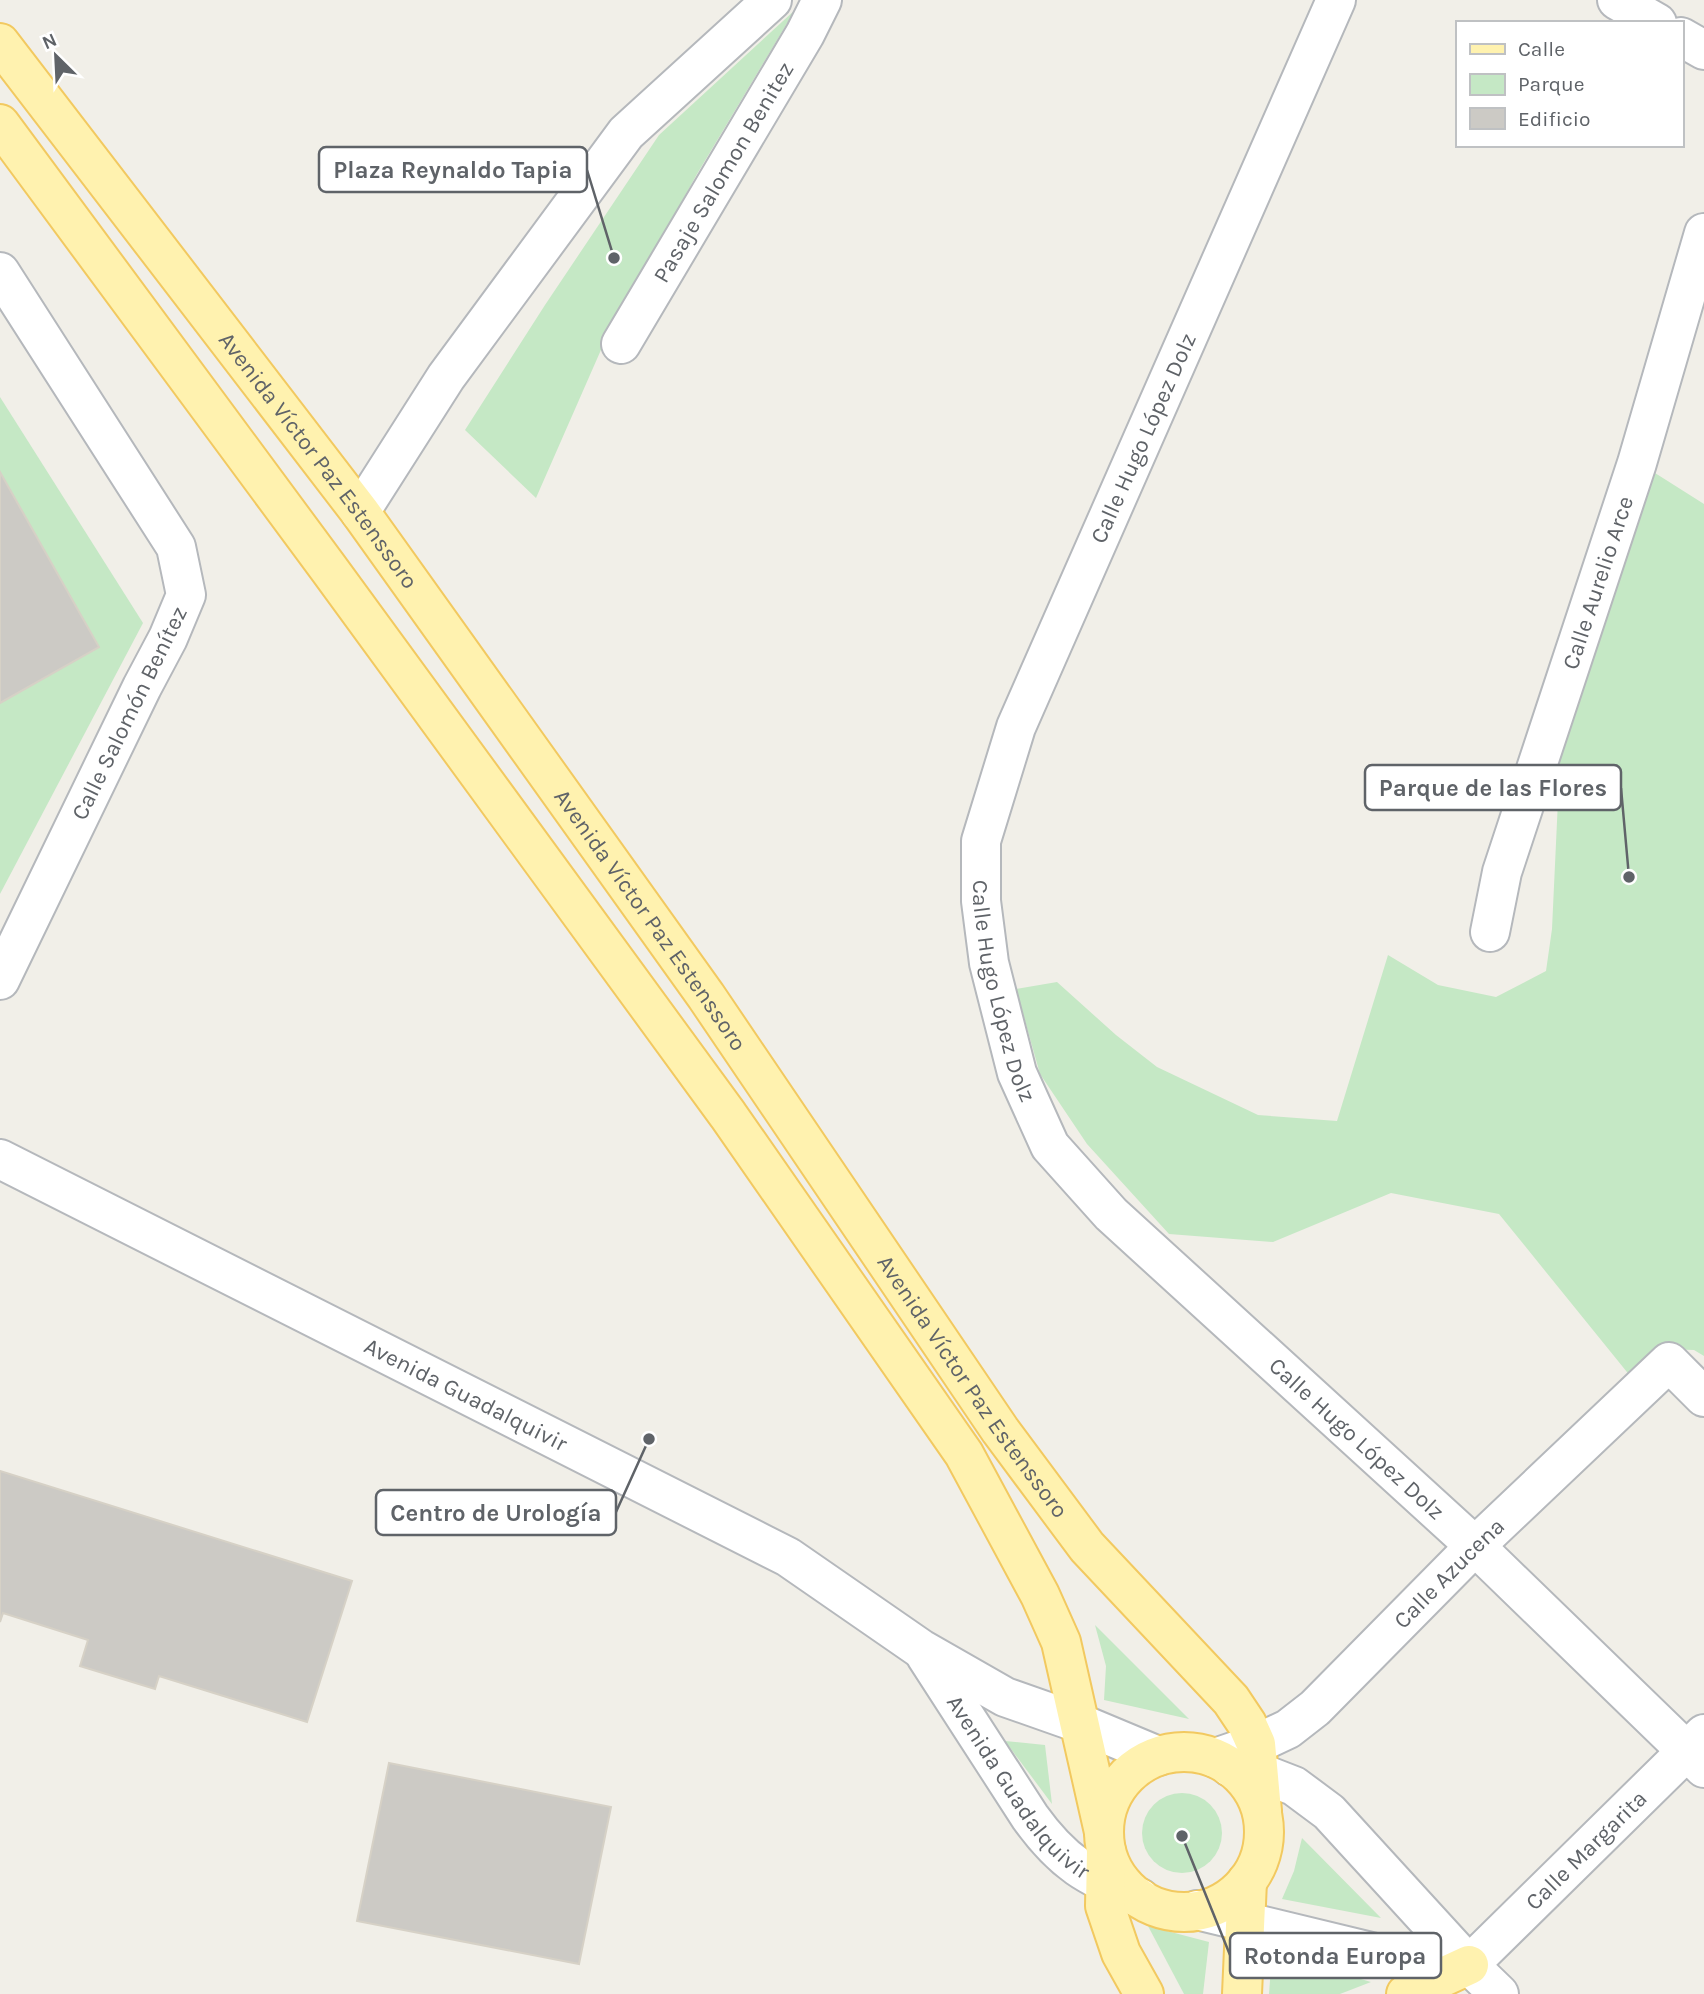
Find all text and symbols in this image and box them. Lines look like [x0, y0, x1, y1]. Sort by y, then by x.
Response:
north arrow [21, 21, 91, 91]
legend [1456, 21, 1683, 147]
text: N [39, 29, 60, 54]
text: Calle [1518, 37, 1565, 61]
street label: Pasaje Salomon Benitez [648, 57, 799, 288]
text: Parque [1518, 72, 1585, 96]
text: Edificio [1518, 107, 1591, 131]
callout: Plaza Reynaldo Tapia [319, 147, 587, 192]
text: Plaza Reynaldo Tapia [333, 156, 573, 184]
street label: Avenida Víctor Paz Estenssoro [213, 327, 423, 594]
street label: Calle Hugo López Dolz [1085, 329, 1202, 548]
street label: Calle Aurelio Arce [1557, 493, 1639, 673]
street label: Calle Salomón Benítez [66, 602, 193, 824]
callout: Parque de las Flores [1365, 765, 1621, 810]
text: Parque de las Flores [1379, 774, 1607, 802]
street label: Avenida Víctor Paz Estenssoro [548, 784, 752, 1056]
street label: Calle Hugo López Dolz [967, 880, 1041, 1106]
street label: Avenida Víctor Paz Estenssoro [871, 1250, 1074, 1523]
street label: Avenida Guadalquivir [360, 1332, 572, 1458]
street label: Calle Hugo López Dolz [1264, 1352, 1450, 1525]
callout: Centro de Urología [376, 1490, 616, 1535]
text: Centro de Urología [390, 1499, 602, 1527]
street label: Calle Azucena [1388, 1512, 1510, 1634]
street label: Avenida Guadalquivir [941, 1690, 1095, 1885]
street label: Calle Margarita [1520, 1785, 1653, 1916]
callout: Rotonda Europa [1230, 1933, 1441, 1978]
text: Rotonda Europa [1244, 1942, 1426, 1970]

